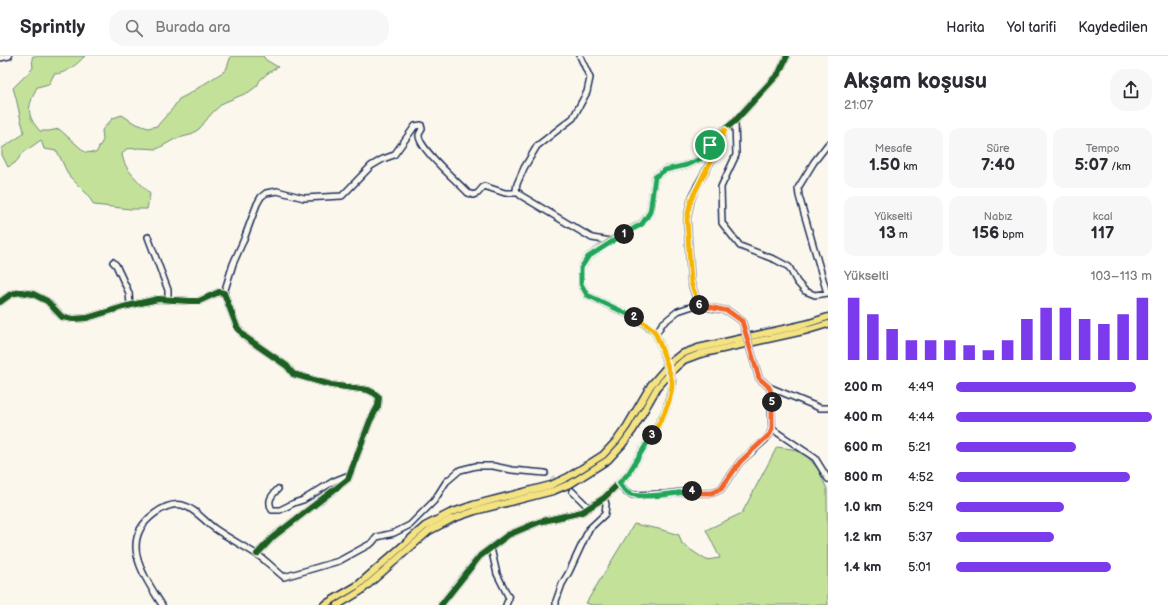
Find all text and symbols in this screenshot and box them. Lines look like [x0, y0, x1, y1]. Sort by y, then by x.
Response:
search box [109, 10, 389, 46]
text: Sprintly [20, 16, 85, 39]
icon: search [123, 17, 145, 39]
text: Burada ara [155, 18, 231, 37]
text: Harita [946, 19, 985, 36]
text: Yol tarifi [1007, 19, 1056, 36]
text: Kaydedilen [1078, 19, 1148, 36]
text: Akşam koşusu [844, 68, 987, 95]
button: share [1110, 69, 1152, 111]
text: 21:07 [844, 97, 873, 113]
pin [693, 128, 727, 162]
icon: arrive [699, 134, 721, 156]
text: Mesafe [875, 142, 912, 155]
text: Süre [986, 142, 1010, 155]
text: Tempo [1086, 142, 1120, 155]
text: 1.50 [869, 155, 900, 175]
text: 7:40 [981, 155, 1015, 175]
text: 5:07 [1075, 155, 1108, 175]
text: km [900, 160, 918, 173]
text: /km [1108, 160, 1131, 173]
text: Yükselti [874, 210, 912, 223]
text: Nabız [984, 210, 1012, 223]
text: kcal [1093, 210, 1113, 223]
text: 13 [879, 223, 896, 243]
text: 156 [972, 223, 999, 243]
text: 117 [1091, 223, 1115, 243]
pin: 1 [614, 224, 634, 244]
text: 1 [622, 227, 626, 240]
text: m [896, 228, 908, 241]
text: bpm [999, 228, 1024, 241]
text: Yükselti [844, 268, 889, 284]
text: 103–113 m [1090, 268, 1152, 284]
pin: 6 [689, 295, 709, 315]
text: 6 [696, 298, 702, 311]
pin: 2 [624, 307, 644, 327]
text: 2 [631, 310, 637, 323]
text: 200 m [844, 379, 882, 395]
text: 4:49 [908, 379, 934, 395]
pin: 5 [762, 392, 782, 412]
text: 5 [769, 395, 775, 408]
text: 400 m [844, 409, 882, 425]
text: 4:44 [908, 409, 934, 425]
pin: 3 [642, 425, 662, 445]
text: 3 [649, 428, 655, 441]
text: 600 m [844, 439, 883, 455]
text: 5:21 [908, 439, 931, 455]
text: 800 m [844, 469, 883, 485]
text: 4:52 [908, 469, 934, 485]
pin: 4 [682, 481, 702, 501]
text: 4 [689, 484, 695, 497]
text: 1.0 km [844, 499, 882, 515]
text: 5:29 [908, 499, 933, 515]
text: 1.2 km [844, 529, 882, 545]
text: 5:37 [908, 529, 932, 545]
text: 1.4 km [844, 559, 881, 575]
text: 5:01 [908, 559, 931, 575]

